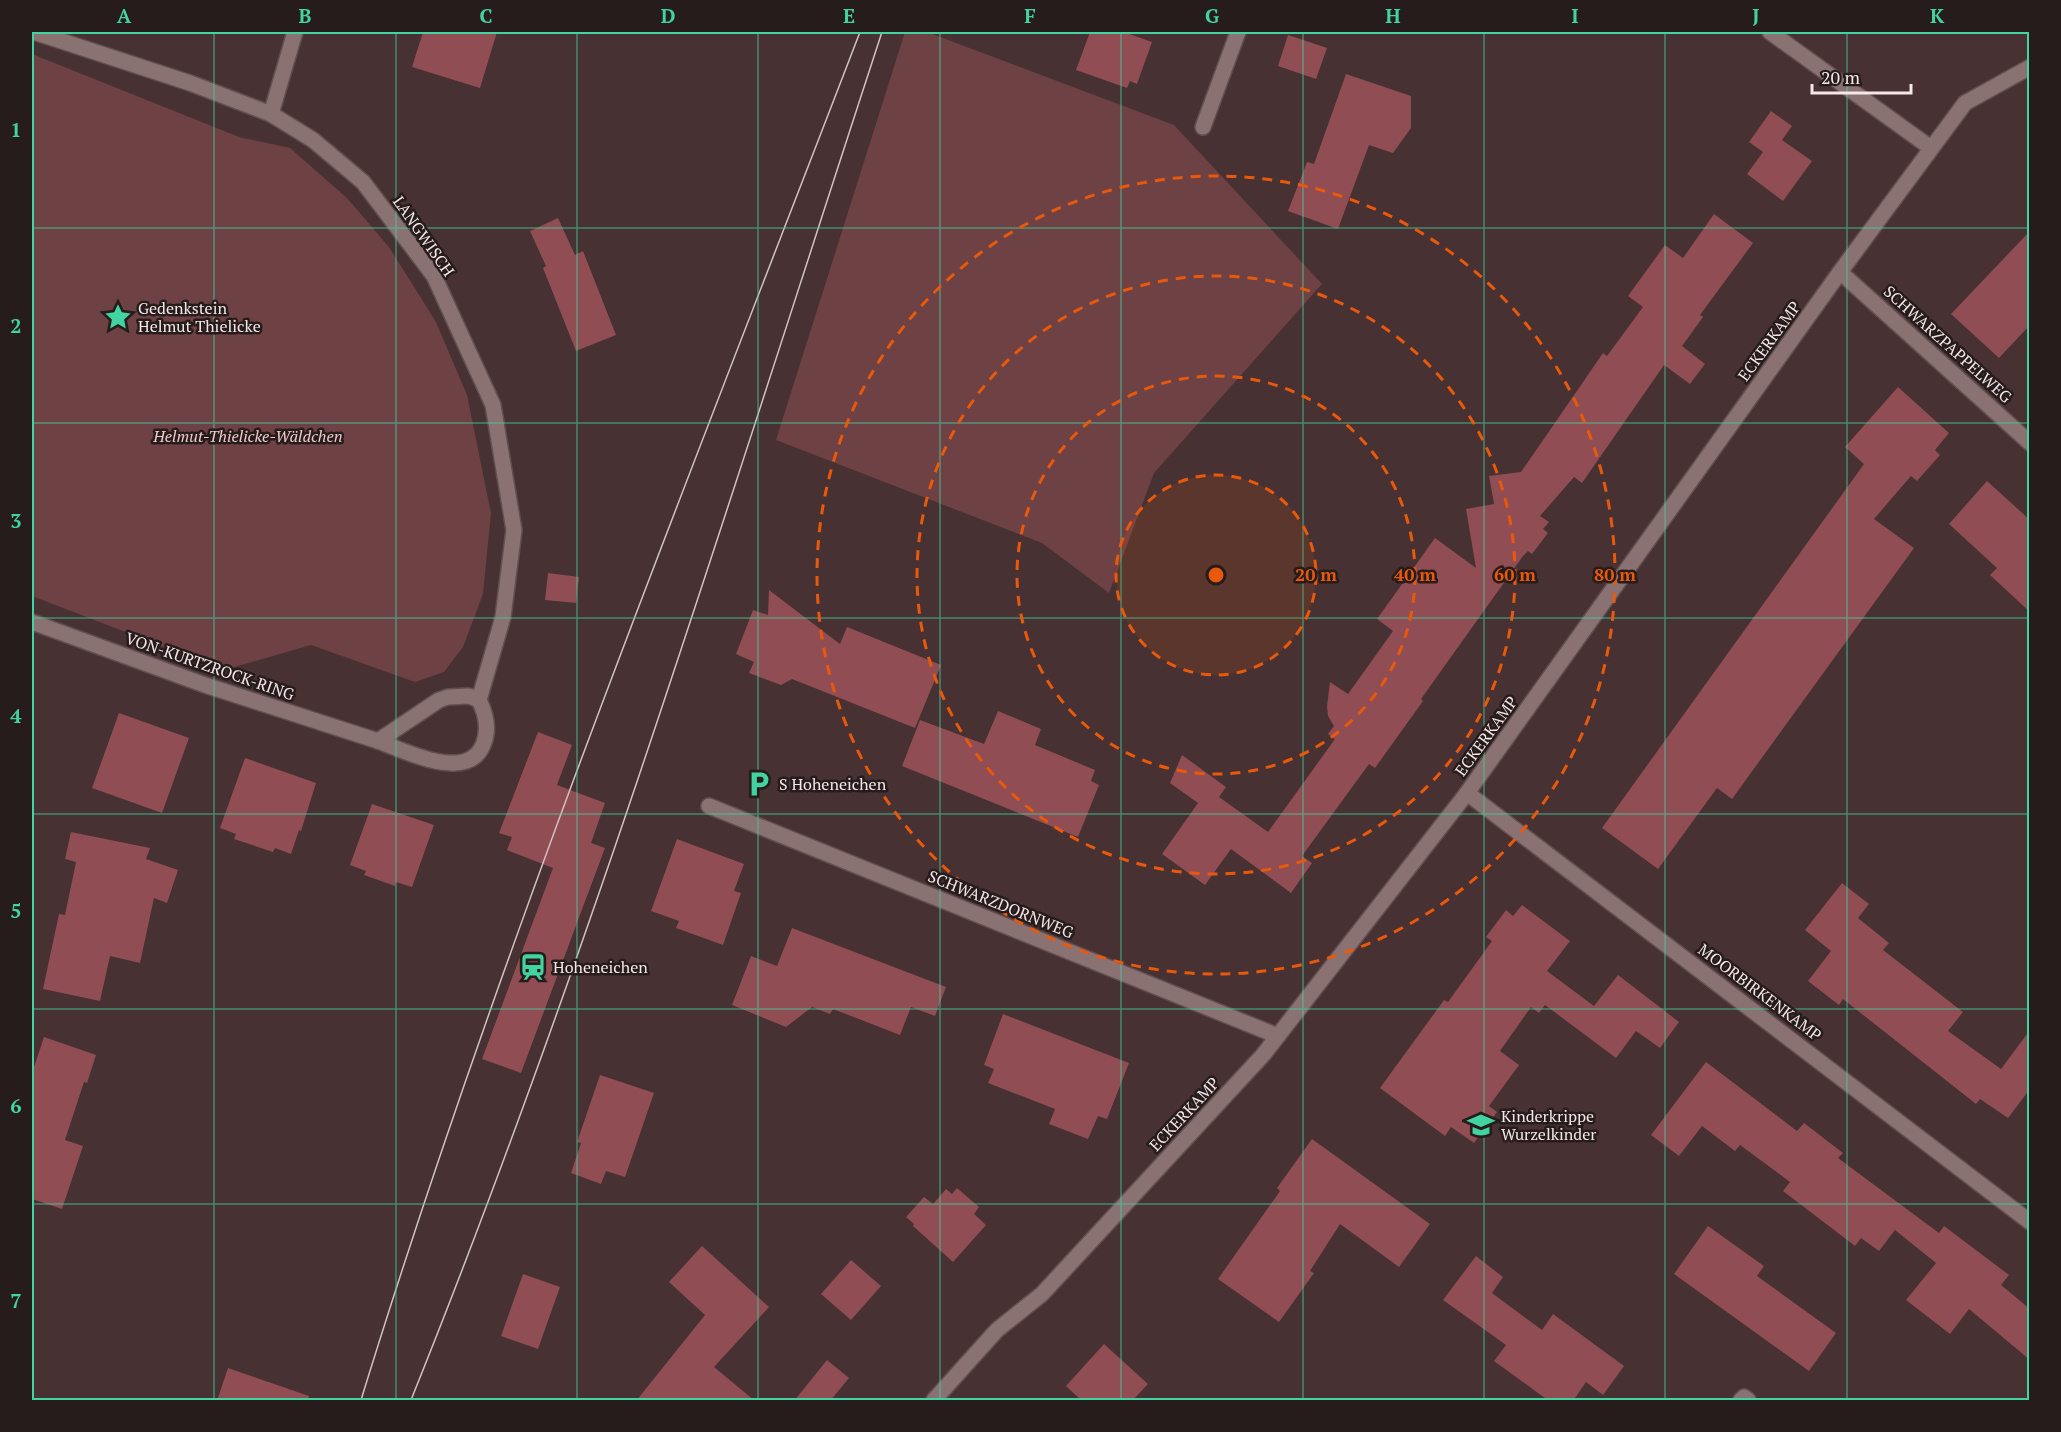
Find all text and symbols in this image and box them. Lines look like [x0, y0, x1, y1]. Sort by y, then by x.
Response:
text: A [117, 2, 132, 29]
text: B [299, 2, 312, 29]
text: C [479, 2, 493, 29]
text: D [661, 2, 675, 29]
text: E [843, 2, 855, 29]
text: F [1024, 2, 1036, 29]
text: G [1205, 2, 1219, 29]
text: H [1385, 2, 1401, 29]
text: I [1571, 2, 1579, 29]
text: J [1752, 2, 1760, 29]
text: K [1930, 2, 1945, 29]
scale bar [1812, 57, 1911, 95]
text: 20 m [1821, 65, 1861, 89]
text: 1 [10, 116, 22, 143]
street label: LANGWISCH [388, 191, 460, 281]
street label: SCHWARZPAPPELWEG [1879, 280, 2017, 408]
place label: Gedenkstein Helmut Thielicke [138, 297, 261, 337]
street label: ECKERKAMP [1733, 297, 1805, 385]
place icon: Gedenkstein Helmut Thielicke [103, 302, 133, 332]
text: 2 [10, 312, 22, 339]
park label: Helmut-Thielicke-Wäldchen [152, 425, 343, 447]
text: 3 [10, 507, 22, 534]
text: 20 m [1295, 562, 1337, 586]
text: 40 m [1394, 562, 1436, 586]
text: 60 m [1494, 562, 1536, 586]
text: 80 m [1594, 562, 1636, 586]
centre of rings [1206, 565, 1226, 585]
street label: VON-KURTZROCK-RING [123, 627, 297, 705]
street label: ECKERKAMP [1450, 692, 1522, 780]
text: 4 [10, 702, 22, 729]
parking icon: S Hoheneichen [744, 769, 774, 799]
place label: S Hoheneichen [779, 773, 887, 795]
street label: SCHWARZDORNWEG [925, 865, 1077, 943]
text: 5 [10, 897, 22, 924]
street label: MOORBIRKENKAMP [1694, 938, 1826, 1046]
station icon: Hoheneichen [518, 952, 548, 982]
place label: Hoheneichen [553, 956, 648, 978]
street label: ECKERKAMP [1144, 1072, 1224, 1156]
text: 6 [10, 1092, 22, 1119]
place label: Kinderkrippe Wurzelkinder [1501, 1105, 1597, 1145]
school or university icon: Kinderkrippe Wurzelkinder [1466, 1110, 1496, 1140]
text: 7 [10, 1287, 22, 1314]

